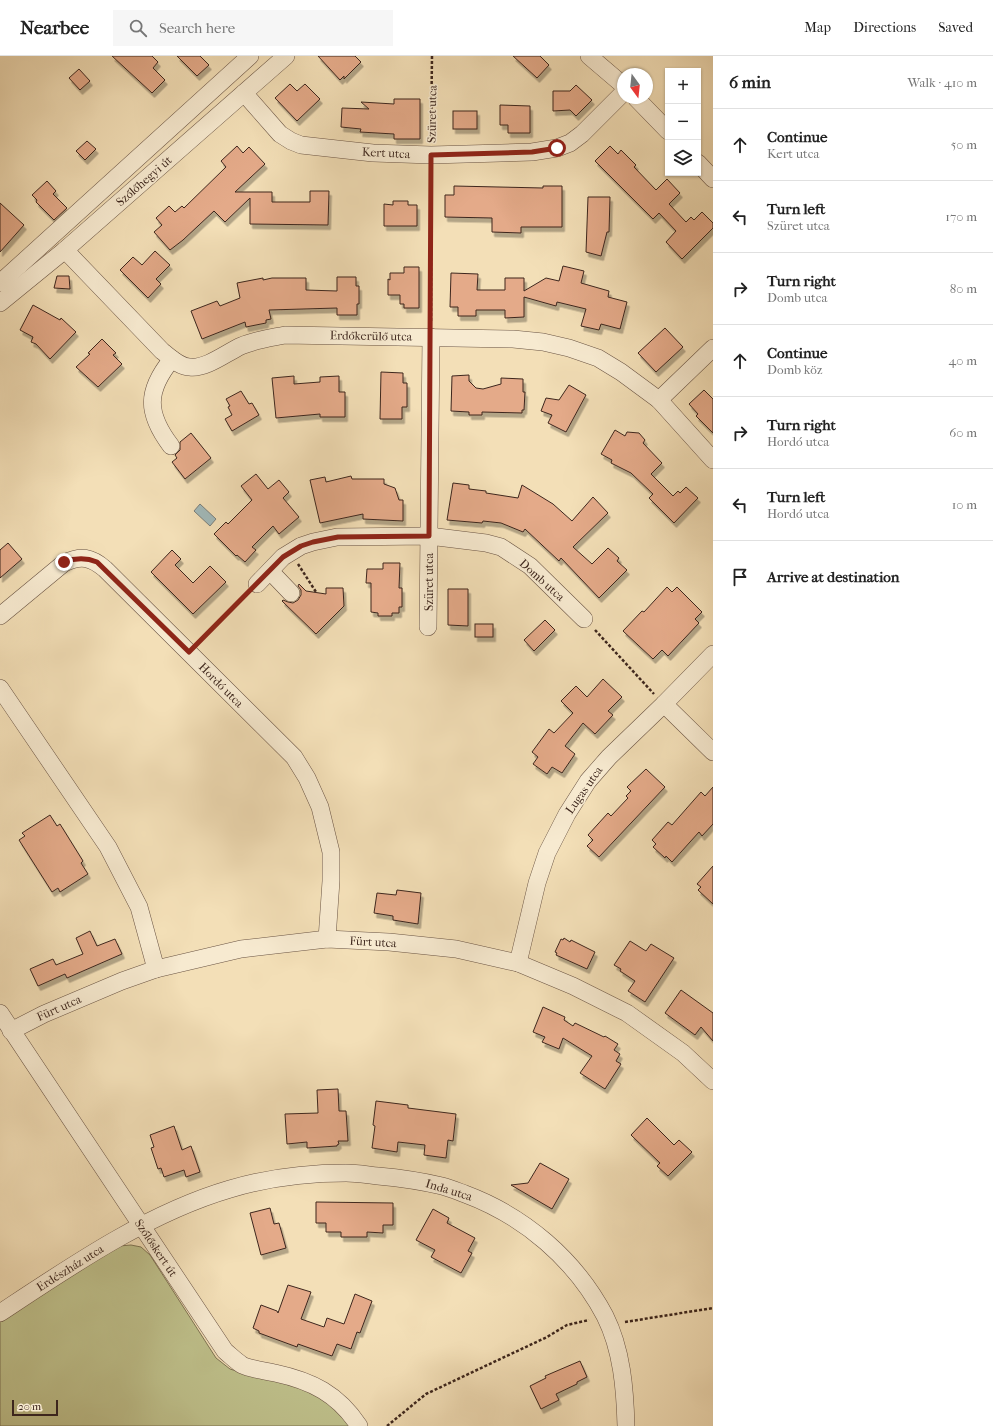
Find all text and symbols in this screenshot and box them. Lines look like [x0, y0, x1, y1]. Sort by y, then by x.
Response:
search box [113, 10, 393, 46]
text: Nearbee [20, 17, 89, 39]
icon: search [127, 17, 149, 39]
text: Search here [159, 19, 235, 37]
text: Map [804, 19, 831, 36]
text: Directions [853, 19, 916, 36]
text: Saved [938, 19, 973, 36]
north arrow [617, 68, 653, 104]
map controls [665, 68, 701, 176]
button: + [665, 68, 701, 104]
text: 6 min [729, 72, 771, 92]
text: Walk · 410 m [908, 75, 977, 90]
street label: Szüret utca [424, 84, 440, 143]
button: − [665, 104, 701, 140]
text: Continue [767, 128, 827, 146]
icon: ahead [729, 134, 751, 156]
text: 50 m [951, 137, 977, 152]
route start [548, 139, 566, 157]
button: layers [665, 140, 701, 176]
street label: Kert utca [361, 145, 411, 161]
text: Kert utca [767, 146, 819, 161]
street label: Szőlőhegyi út [113, 153, 175, 209]
text: Turn left [767, 200, 825, 218]
icon: left [729, 206, 751, 228]
text: 170 m [945, 209, 977, 224]
text: Szüret utca [767, 218, 830, 233]
text: Turn right [767, 272, 836, 290]
icon: right [729, 278, 751, 300]
text: 80 m [950, 281, 977, 296]
text: Domb utca [767, 290, 828, 305]
street label: Erdőkerülő utca [330, 328, 413, 344]
text: Continue [767, 344, 827, 362]
icon: ahead [729, 350, 751, 372]
text: 40 m [949, 353, 977, 368]
text: Domb köz [767, 362, 823, 377]
text: Turn right [767, 416, 836, 434]
icon: right [729, 422, 751, 444]
text: 60 m [949, 425, 977, 440]
text: Hordó utca [767, 434, 829, 449]
text: Turn left [767, 488, 825, 506]
icon: left [729, 494, 751, 516]
text: 10 m [952, 497, 977, 512]
text: Hordó utca [767, 506, 829, 521]
route end [55, 553, 73, 571]
street label: Szüret utca [422, 553, 436, 611]
street label: Domb utca [517, 556, 568, 604]
icon: arrive [729, 566, 751, 588]
text: Arrive at destination [767, 568, 899, 586]
street label: Hordó utca [196, 660, 247, 711]
street label: Lugas utca [563, 763, 606, 816]
street label: Fürt utca [349, 934, 397, 950]
street label: Fürt utca [35, 992, 84, 1024]
street label: Inda utca [424, 1176, 474, 1204]
street label: Szőlőskert út [132, 1217, 181, 1280]
street label: Erdészház utca [34, 1242, 107, 1294]
scale bar [12, 1398, 58, 1417]
text: 20 m [18, 1400, 41, 1413]

